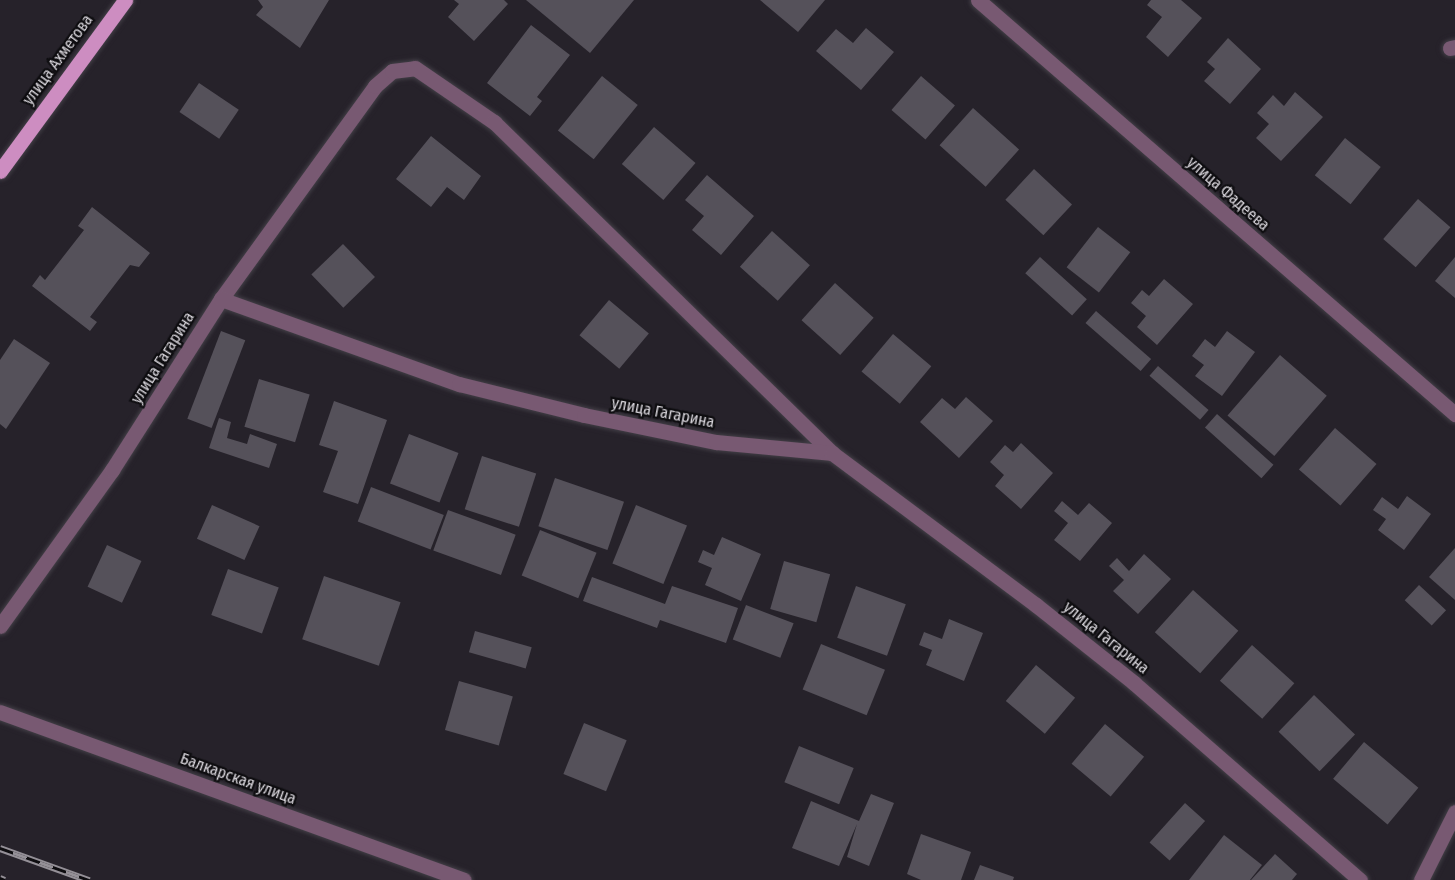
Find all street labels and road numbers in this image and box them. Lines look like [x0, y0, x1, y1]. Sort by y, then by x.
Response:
street label: улица Ахметова [19, 11, 97, 109]
street label: улица Фадеева [1183, 153, 1273, 235]
street label: улица Гагарина [127, 309, 199, 407]
street label: улица Гагарина [610, 394, 716, 432]
street label: улица Гагарина [1059, 598, 1153, 678]
street label: Балкарская улица [177, 749, 299, 809]

